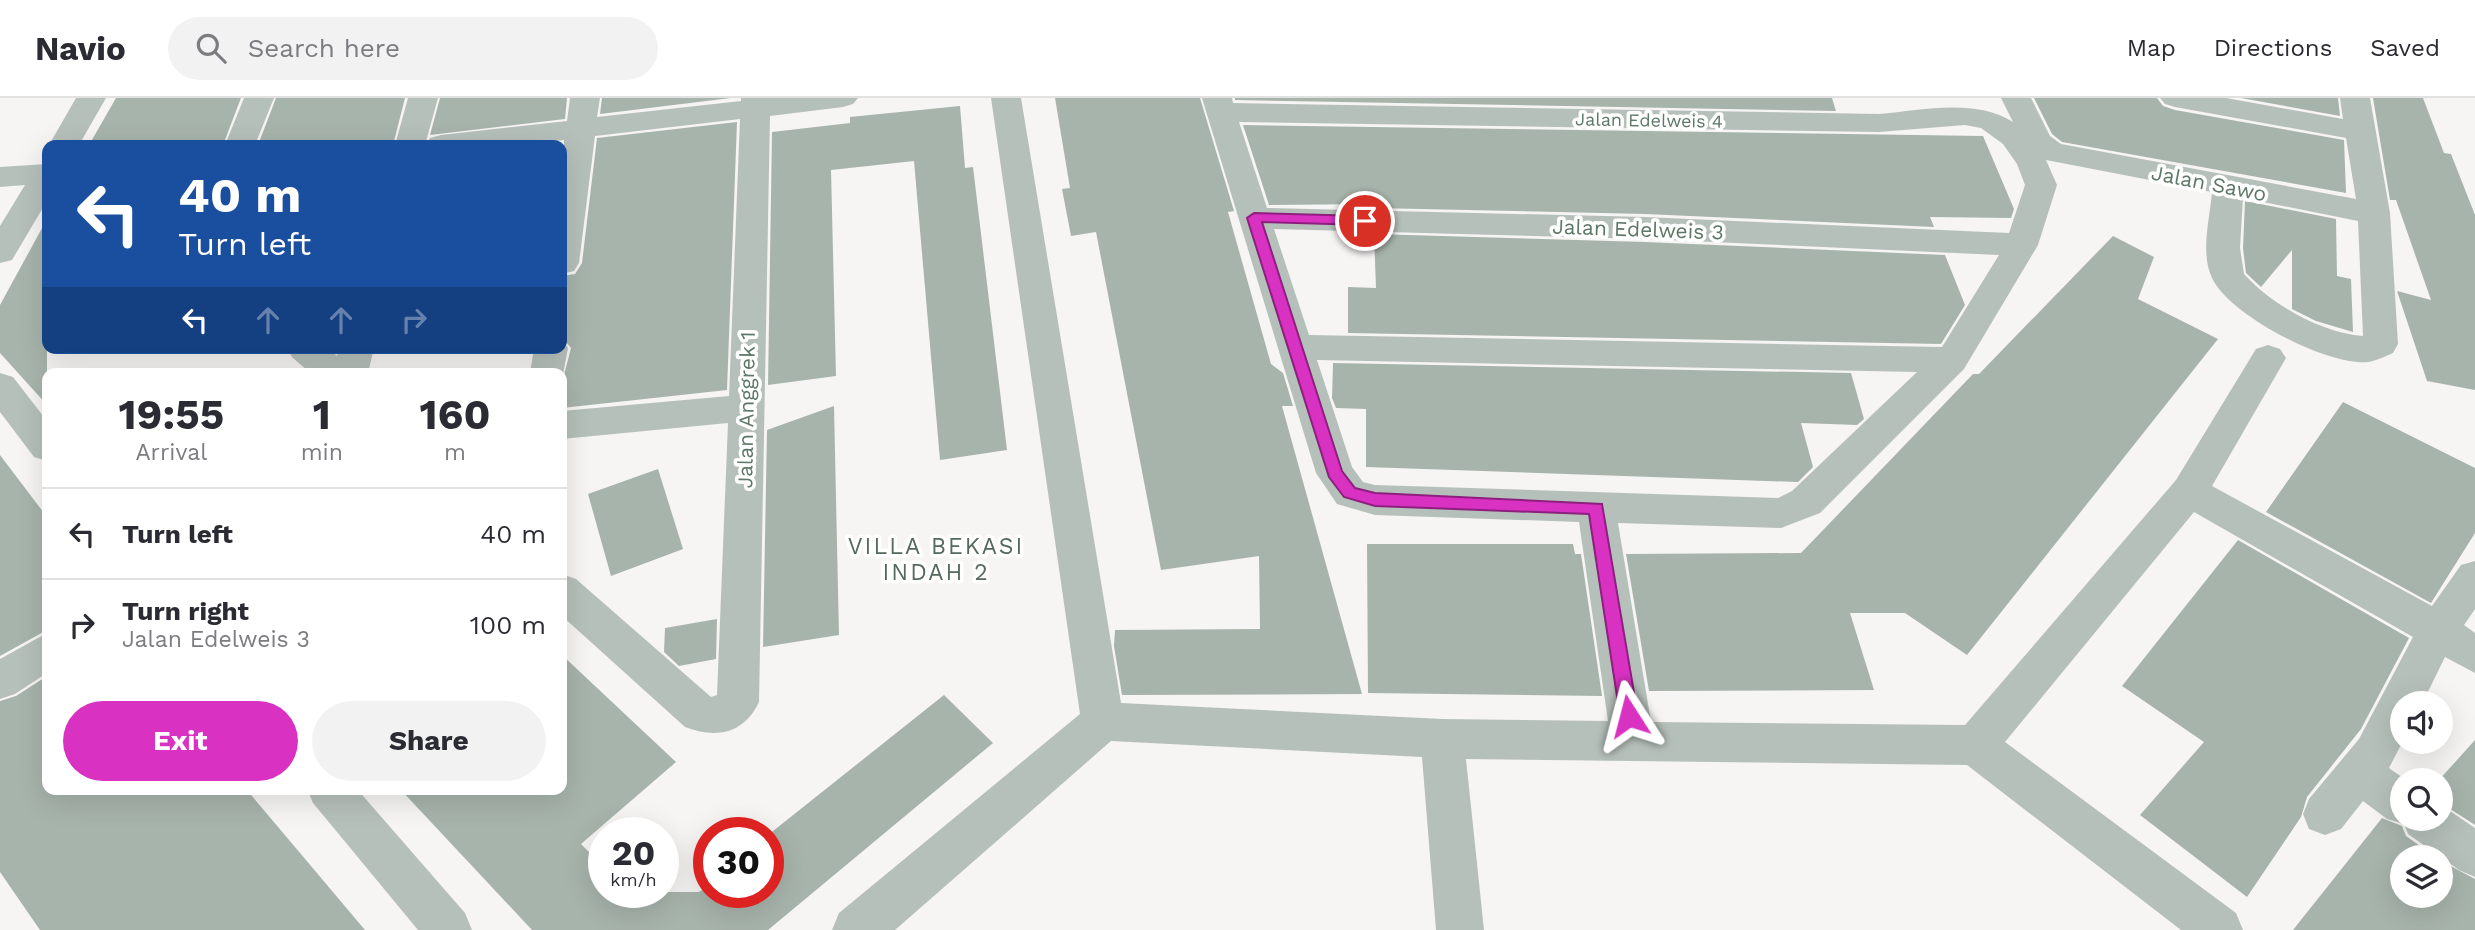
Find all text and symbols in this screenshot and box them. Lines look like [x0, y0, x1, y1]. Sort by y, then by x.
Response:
search box [168, 17, 658, 80]
text: Navio [35, 29, 126, 68]
icon: search [192, 29, 230, 67]
text: Search here [248, 33, 400, 63]
text: Map [2127, 34, 2176, 62]
text: Directions [2214, 34, 2332, 62]
text: Saved [2370, 34, 2440, 62]
street label: Jalan Edelweis 4 [1575, 108, 1723, 132]
street label: Jalan Sawo [2149, 160, 2269, 206]
text: 40 m [178, 166, 301, 224]
icon: left [63, 168, 154, 259]
pin [1335, 191, 1395, 251]
icon: arrive [1346, 202, 1384, 240]
street label: Jalan Edelweis 3 [1552, 214, 1724, 244]
text: Turn left [178, 225, 311, 263]
icon: left [176, 301, 214, 339]
icon: ahead [249, 301, 287, 339]
icon: ahead [322, 301, 360, 339]
icon: right [395, 301, 433, 339]
street label: Jalan Anggrek 1 [732, 331, 760, 489]
text: 19:55 [119, 390, 224, 439]
text: 1 [313, 390, 331, 439]
text: 160 [419, 390, 490, 439]
text: Arrival [135, 439, 207, 466]
text: min [301, 439, 343, 466]
text: m [444, 439, 466, 466]
icon: left [63, 515, 101, 553]
text: Turn left [122, 519, 233, 549]
text: 40 m [480, 519, 546, 549]
district label: VILLA BEKASI INDAH 2 [848, 533, 1024, 586]
text: Turn right [122, 596, 249, 626]
icon: right [63, 606, 101, 644]
text: 100 m [470, 610, 546, 640]
text: Jalan Edelweis 3 [122, 626, 310, 653]
position arrow [1592, 679, 1666, 753]
map controls [2390, 691, 2453, 908]
button: sound [2390, 691, 2453, 754]
button: Exit [63, 701, 298, 781]
button: Share [312, 701, 546, 781]
button: search [2390, 768, 2453, 831]
speed limit sign: 30 [693, 817, 784, 908]
text: 20 [612, 832, 655, 874]
button: layers [2390, 845, 2453, 908]
text: km/h [610, 869, 657, 890]

